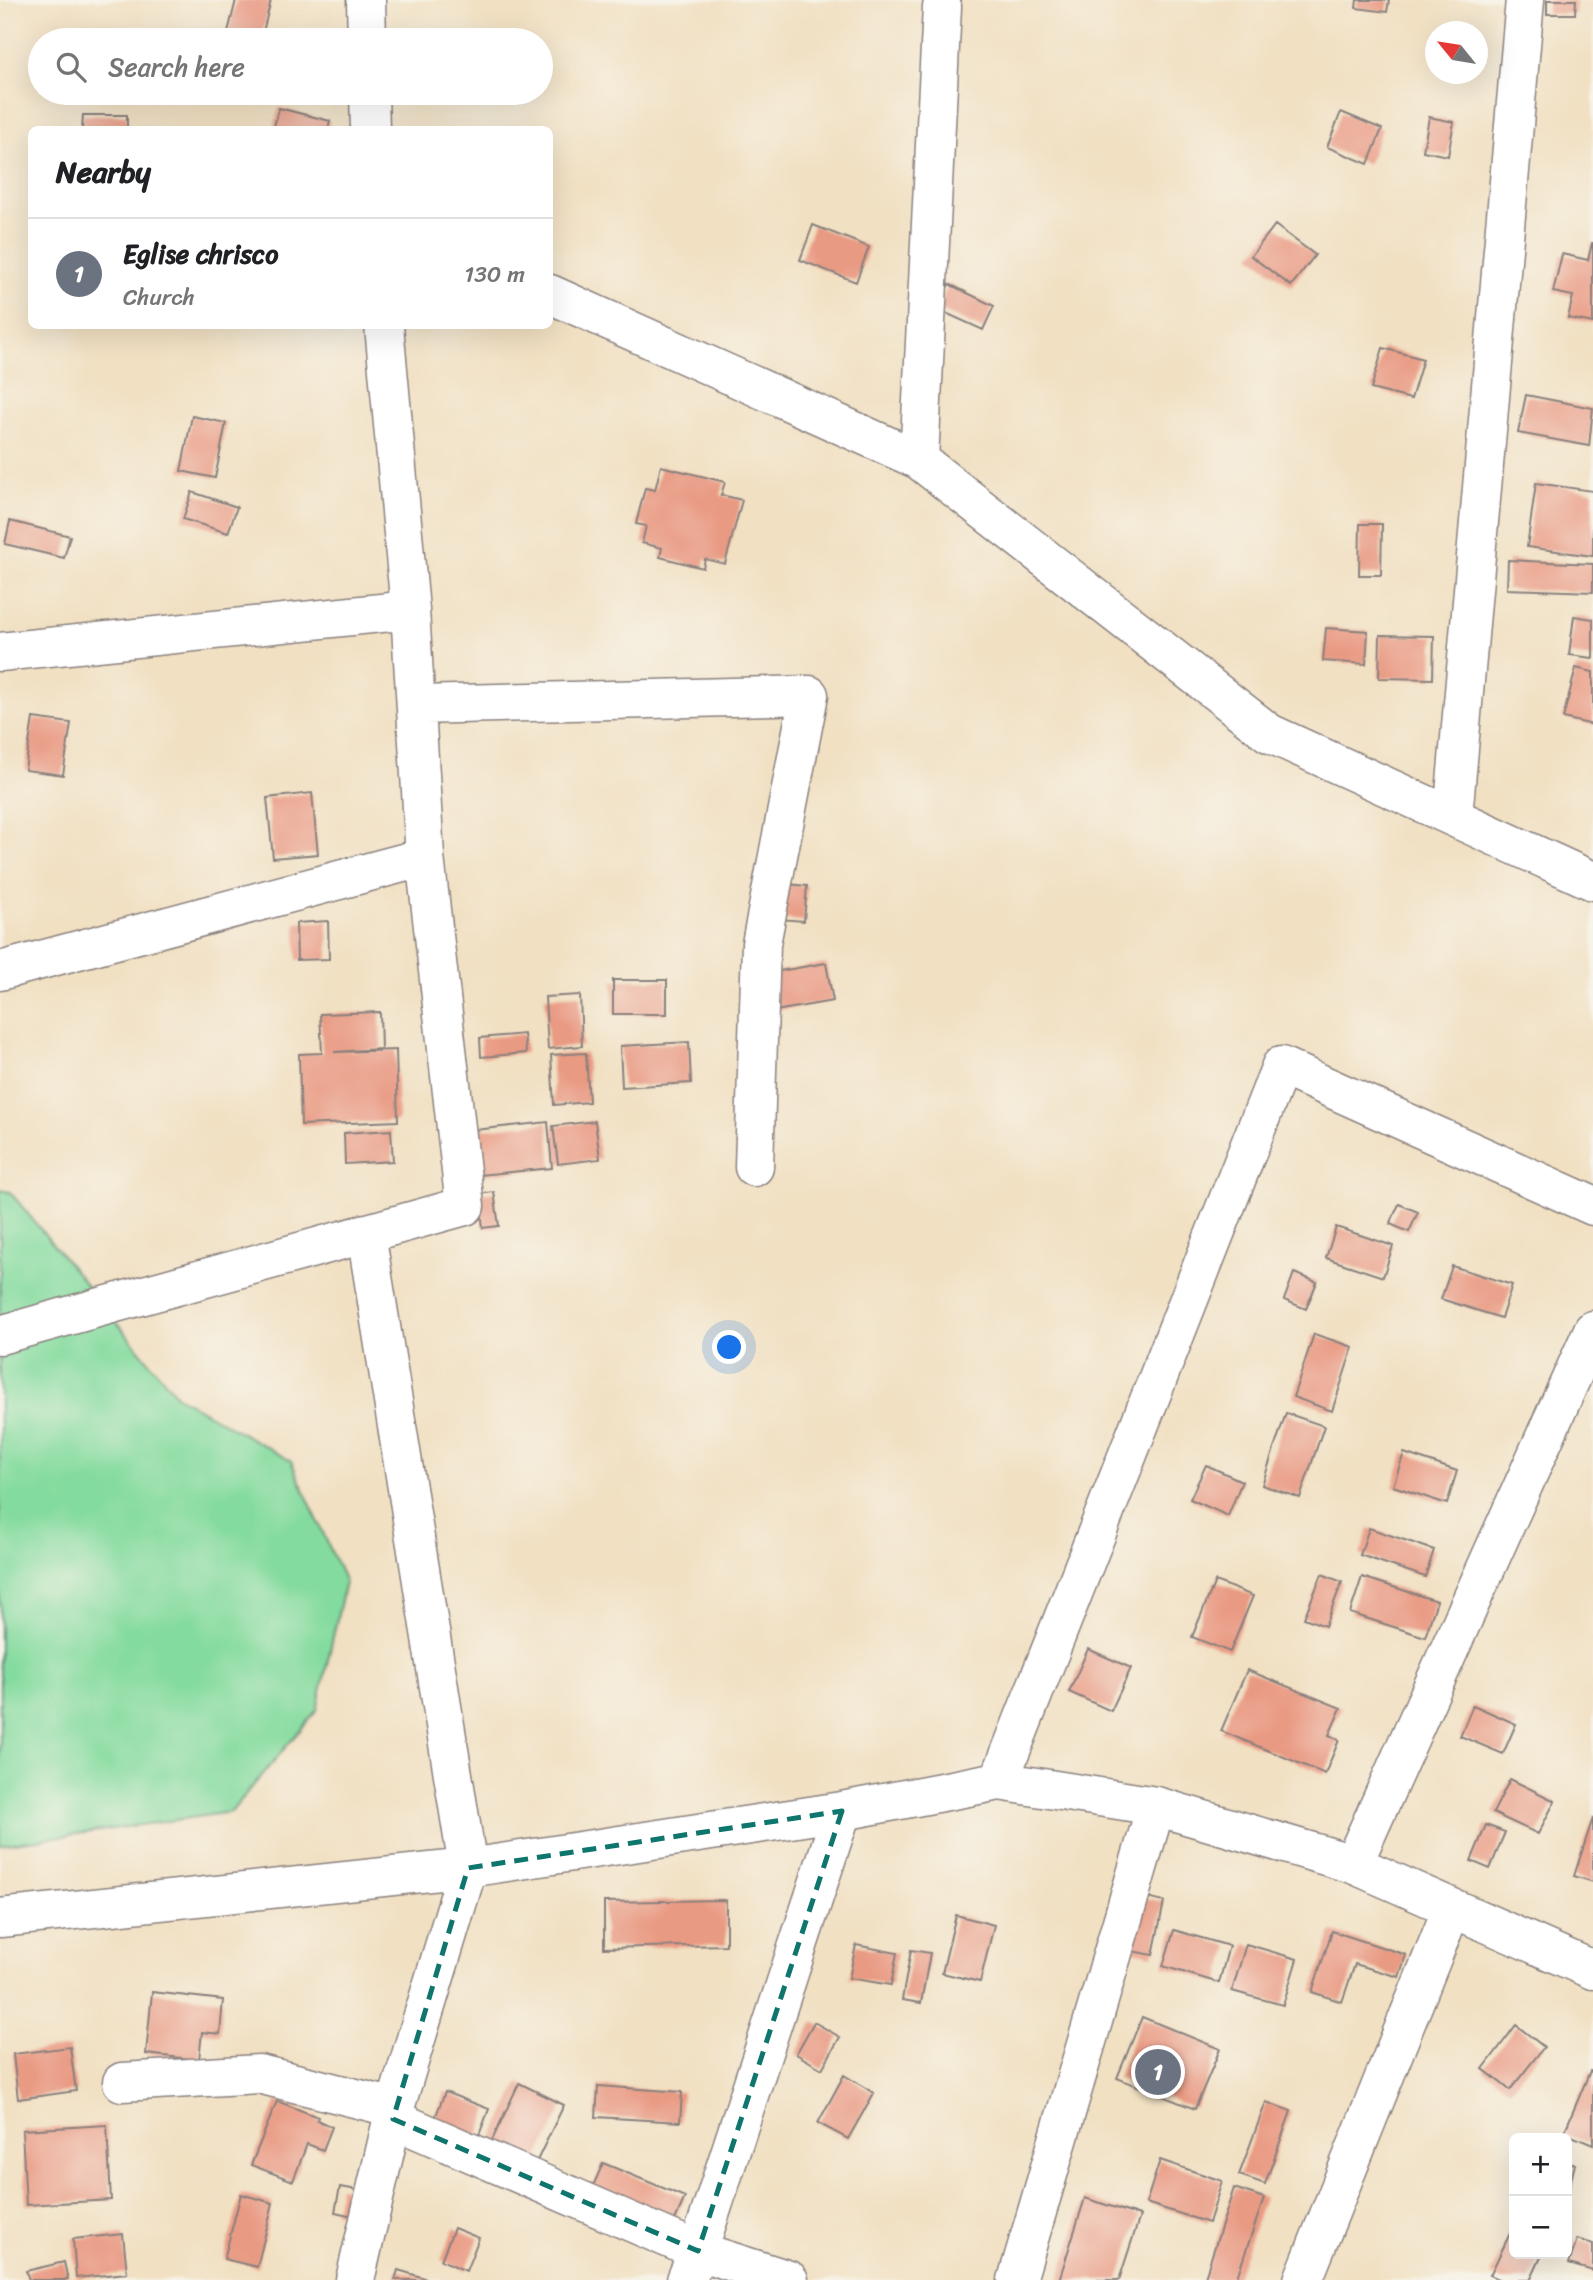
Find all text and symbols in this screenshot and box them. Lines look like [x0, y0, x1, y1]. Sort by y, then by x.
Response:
north arrow [1425, 21, 1488, 84]
search box [28, 28, 553, 105]
text: Search here [108, 44, 245, 90]
icon: search [52, 48, 90, 86]
text: Nearby [56, 145, 151, 199]
text: Eglise chrisco [123, 231, 279, 277]
text: 1 [74, 254, 84, 295]
text: 130 m [464, 254, 525, 295]
text: Church [123, 277, 195, 318]
your location [712, 1330, 746, 1364]
pin: 1 [1135, 2046, 1181, 2098]
map controls [1509, 2133, 1572, 2259]
button: + [1509, 2133, 1572, 2196]
button: − [1509, 2196, 1572, 2259]

